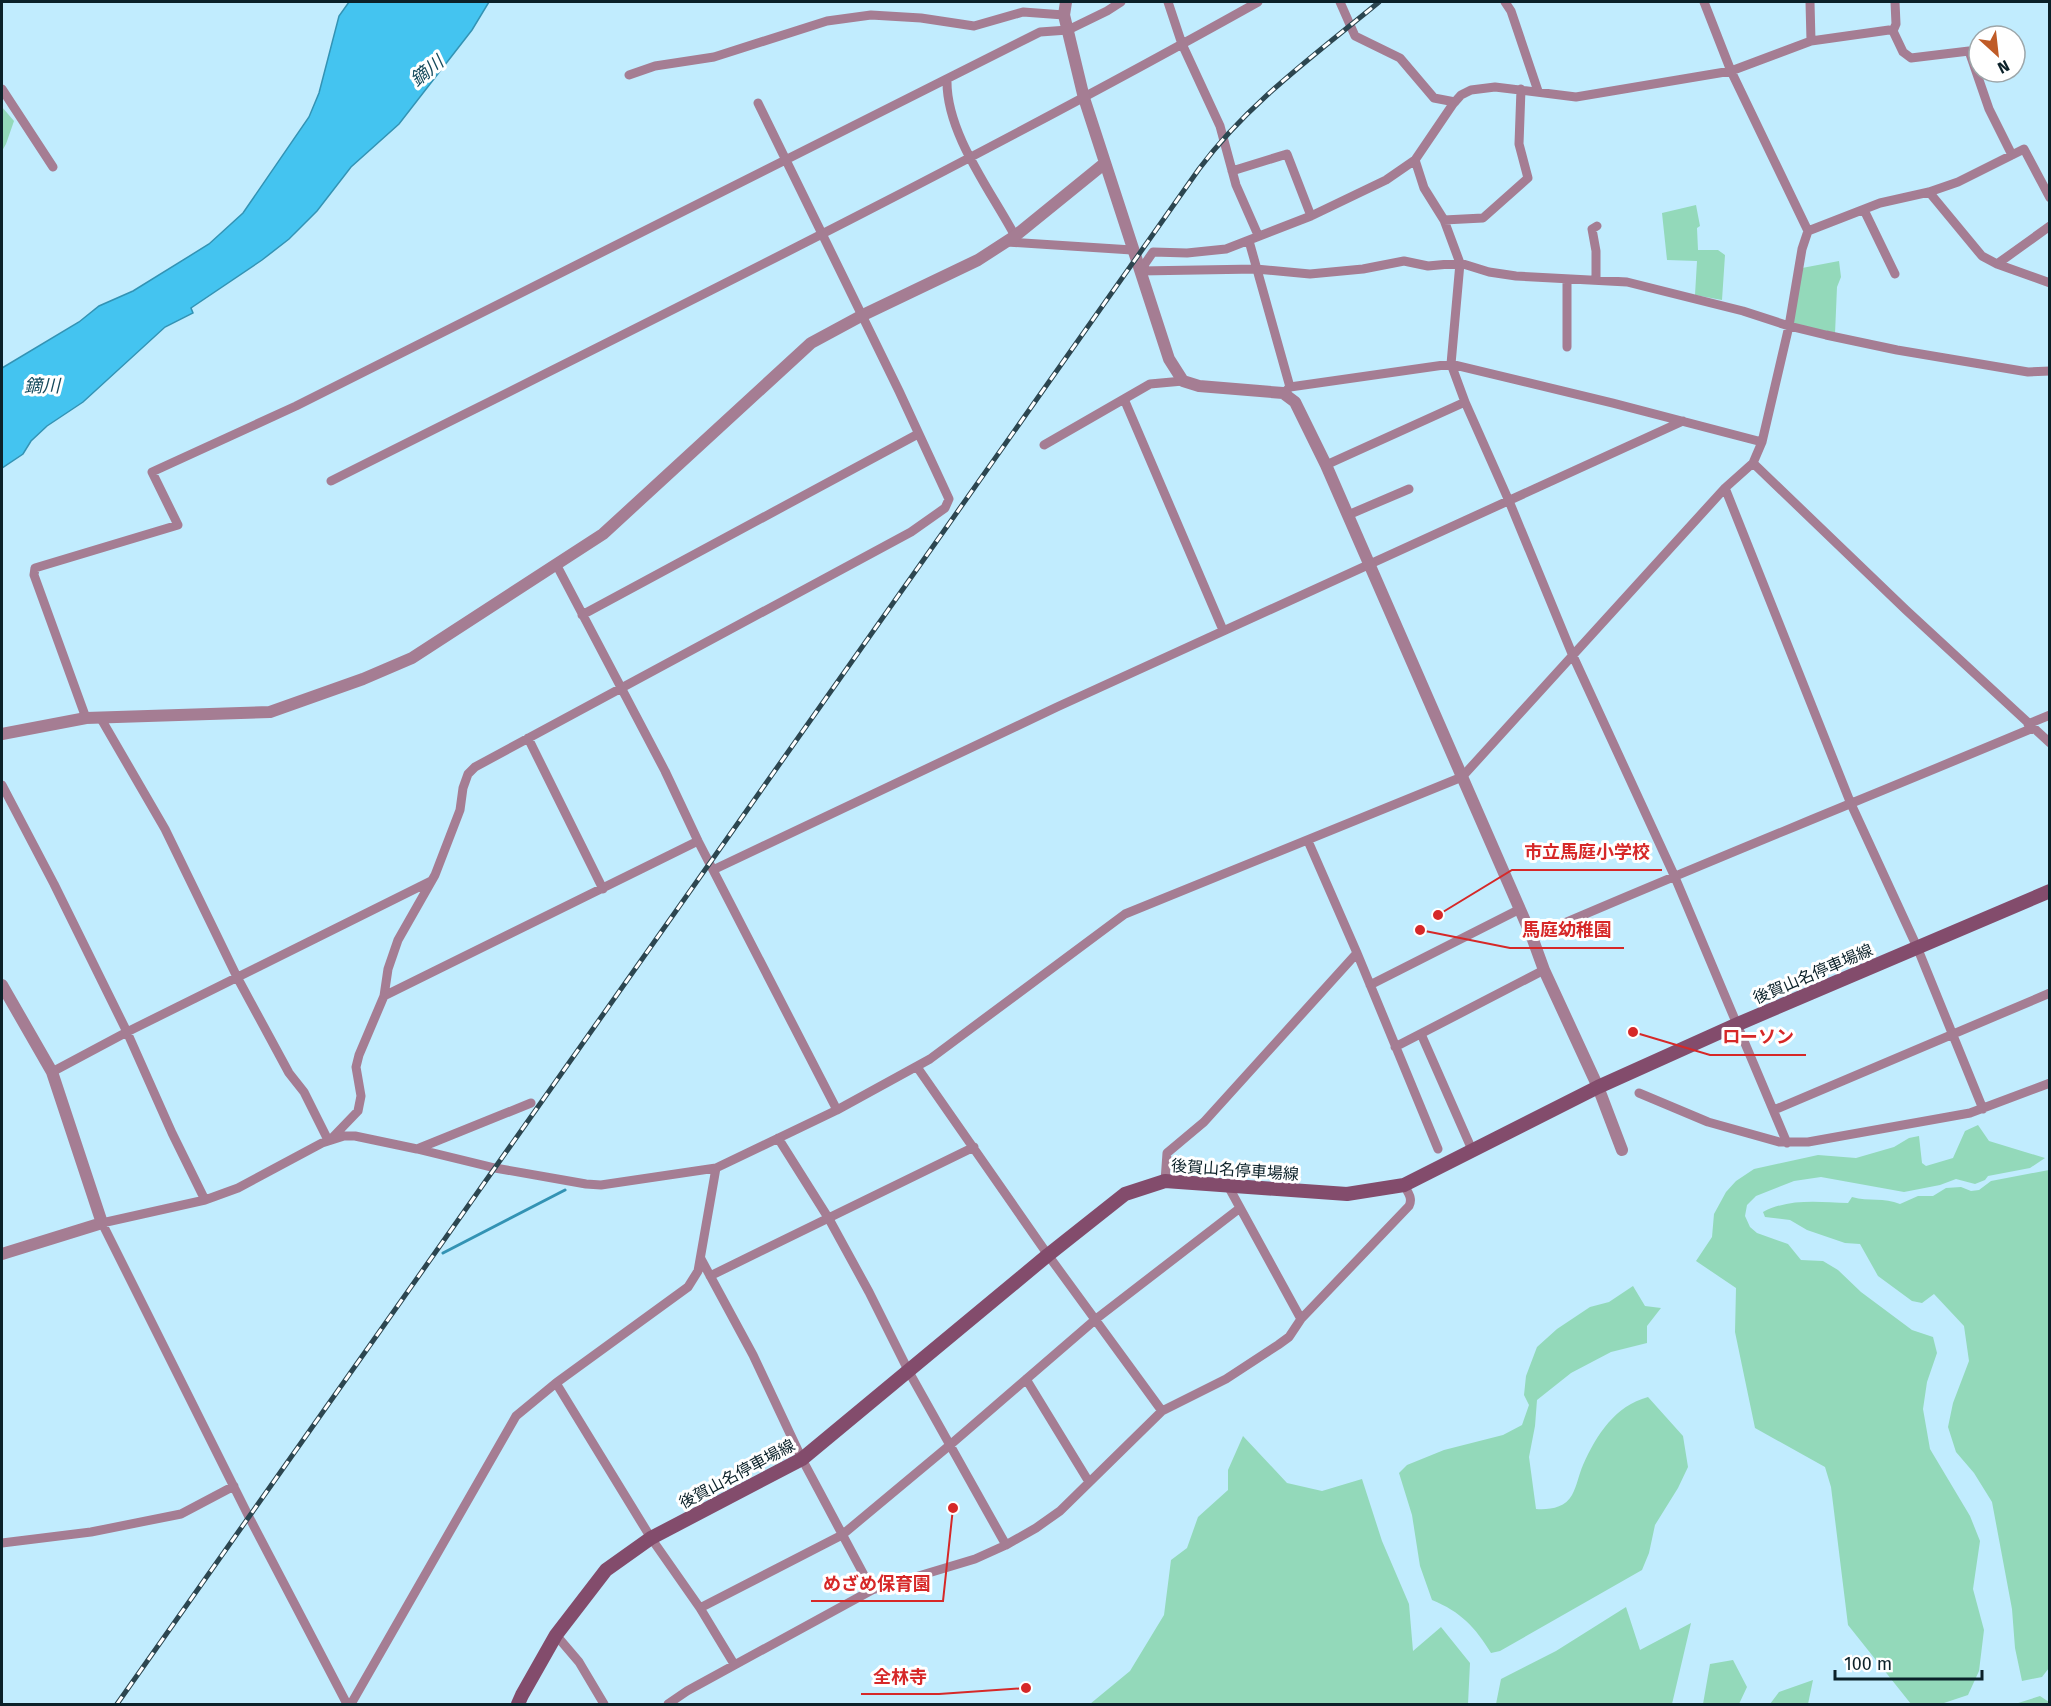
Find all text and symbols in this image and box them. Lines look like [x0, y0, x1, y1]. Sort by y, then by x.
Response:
north arrow [1967, 24, 2027, 84]
water label: 鏑川 [406, 50, 449, 91]
text: N [1995, 56, 2013, 78]
water label: 鏑川 [24, 375, 62, 397]
callout: 市立馬庭小学校 [1512, 834, 1662, 870]
text: 市立馬庭小学校 [1524, 841, 1650, 863]
callout: 馬庭幼稚園 [1510, 912, 1624, 948]
text: 馬庭幼稚園 [1522, 919, 1612, 941]
street label: 後賀山名停車場線 [1750, 940, 1876, 1008]
callout: ローソン [1710, 1019, 1806, 1055]
text: ローソン [1722, 1026, 1794, 1048]
street label: 後賀山名停車場線 [1170, 1156, 1300, 1184]
street label: 後賀山名停車場線 [676, 1436, 798, 1512]
callout: めざめ保育園 [811, 1565, 943, 1601]
text: めざめ保育園 [823, 1573, 931, 1595]
scale bar [1835, 1643, 1982, 1681]
text: 100 m [1844, 1653, 1892, 1675]
callout: 全林寺 [861, 1658, 939, 1694]
text: 全林寺 [873, 1666, 927, 1688]

